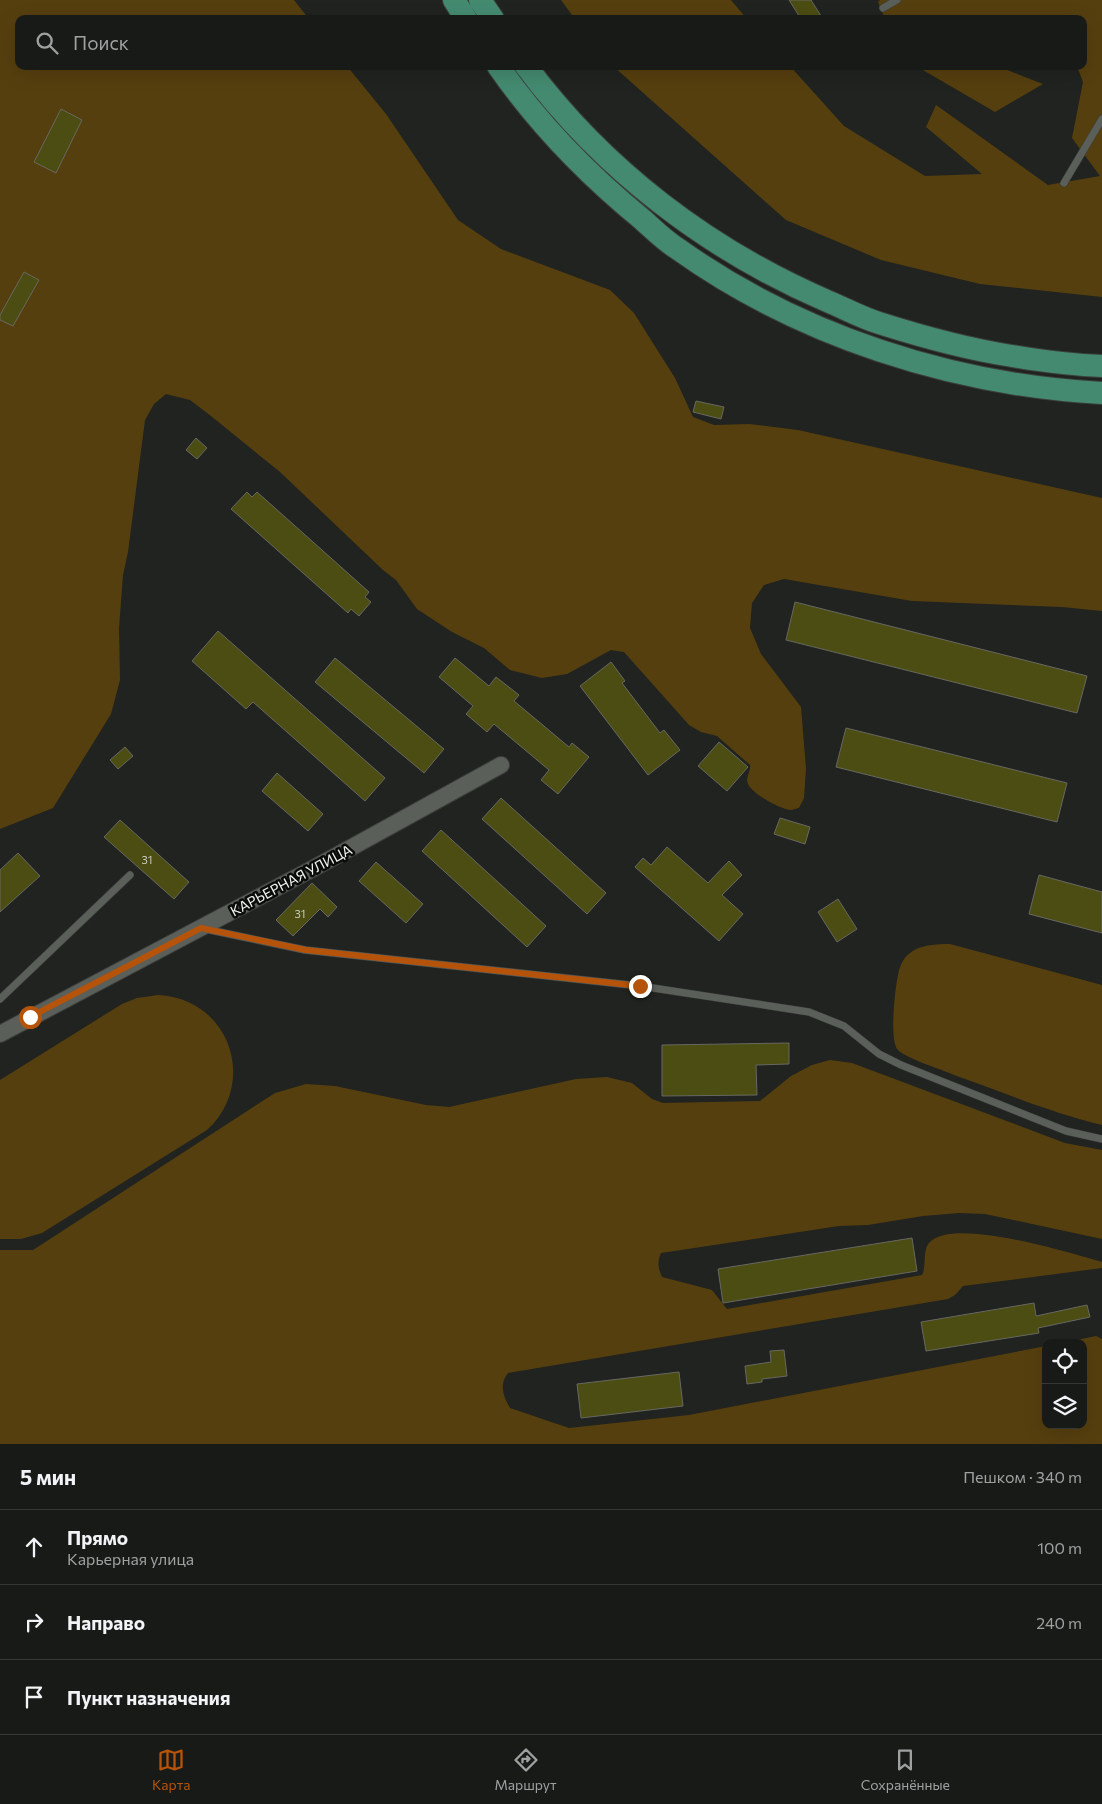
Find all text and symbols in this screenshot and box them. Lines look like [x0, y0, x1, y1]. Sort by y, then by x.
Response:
search box [15, 15, 1087, 70]
icon: search [33, 29, 61, 57]
text: Поиск [73, 31, 129, 54]
street label: КАРЬЕРНАЯ УЛИЦА [227, 841, 355, 919]
house number: 31 [142, 853, 152, 866]
house number: 31 [295, 907, 305, 920]
route end [629, 975, 652, 998]
route start [19, 1006, 42, 1029]
map controls [1042, 1339, 1087, 1429]
button: locate [1042, 1339, 1087, 1384]
button: layers [1042, 1384, 1087, 1429]
text: 5 мин [20, 1464, 76, 1489]
text: Пешком · 340 m [963, 1467, 1082, 1486]
text: Прямо [67, 1526, 128, 1549]
icon: ahead [20, 1533, 48, 1561]
text: 100 m [1037, 1538, 1082, 1557]
text: Карьерная улица [67, 1549, 194, 1568]
icon: right [20, 1608, 48, 1636]
text: Направо [67, 1611, 145, 1634]
text: 240 m [1036, 1613, 1082, 1632]
icon: arrive [20, 1683, 48, 1711]
text: Пункт назначения [67, 1686, 230, 1709]
tab: Карта [152, 1746, 191, 1793]
tab: Маршрут [495, 1746, 557, 1793]
tab: Сохранённые [861, 1746, 950, 1793]

